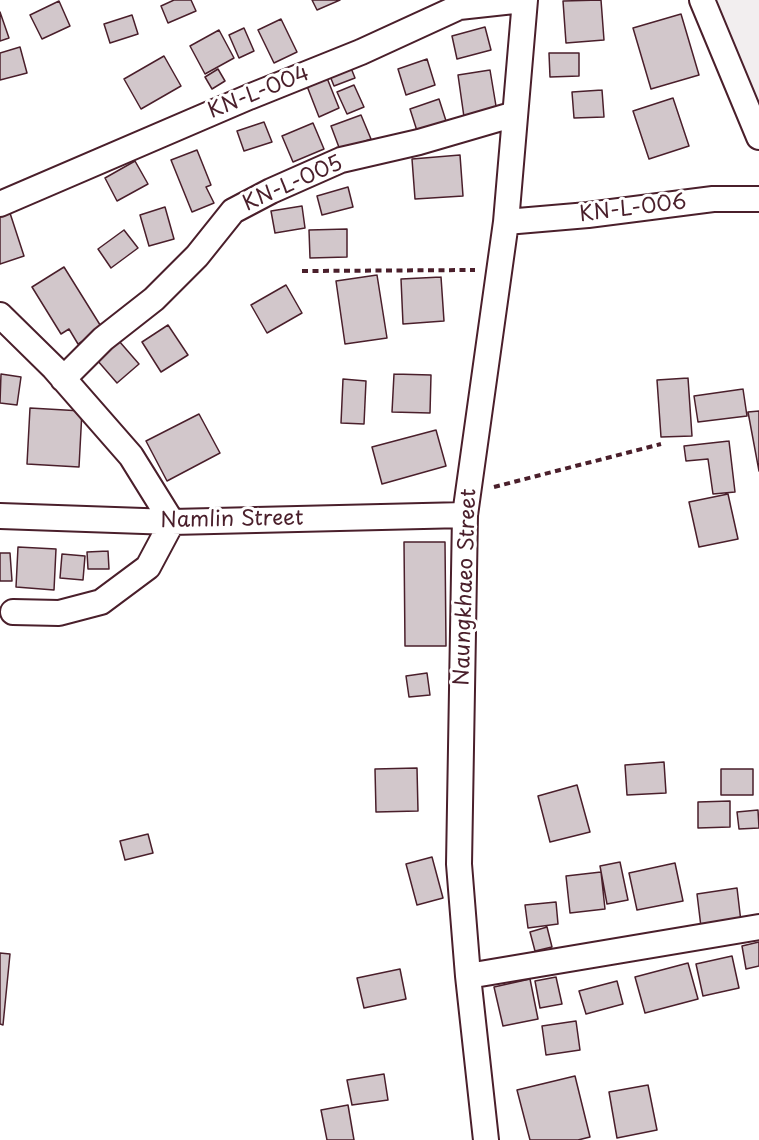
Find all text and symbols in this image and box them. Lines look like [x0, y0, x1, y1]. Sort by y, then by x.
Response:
street label: KN-L-004 [205, 61, 313, 125]
street label: KN-L-005 [239, 151, 347, 217]
street label: KN-L-006 [578, 190, 688, 228]
street label: Naungkhaeo Street [450, 488, 482, 686]
street label: Namlin Street [160, 506, 304, 534]

